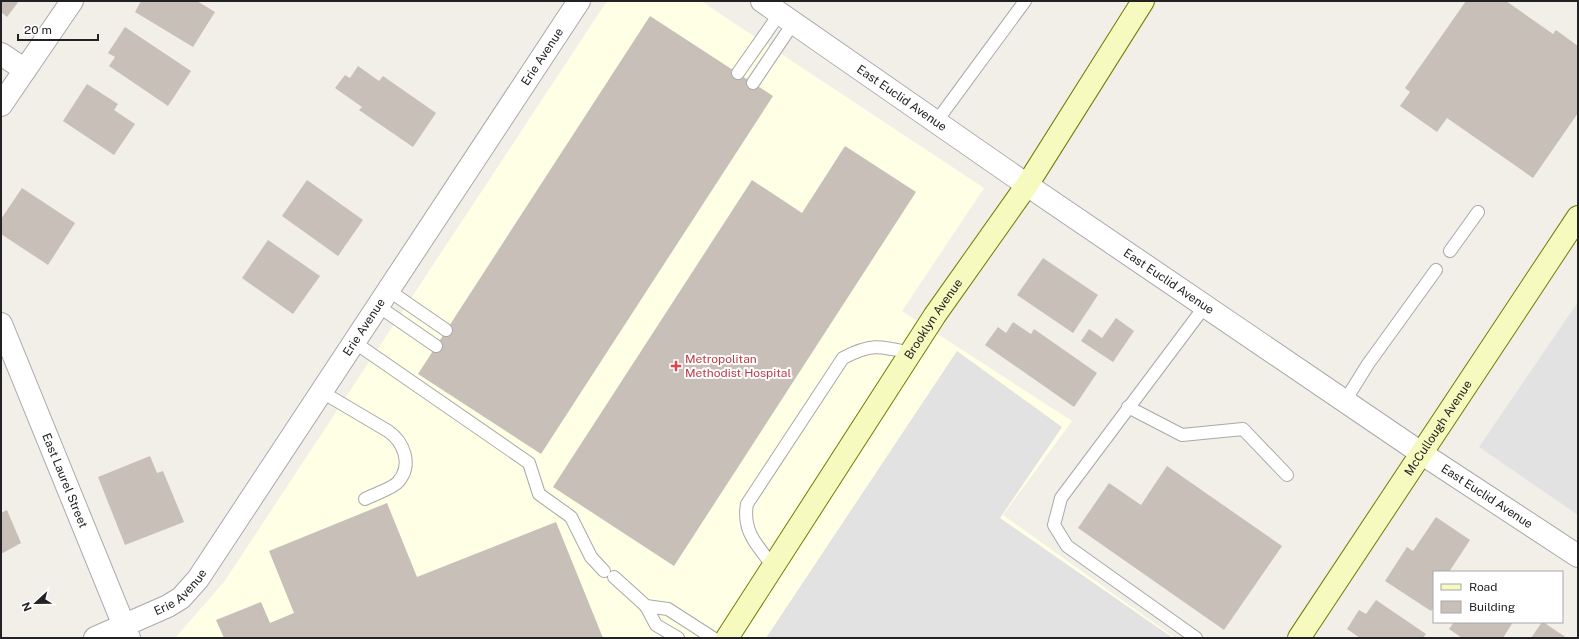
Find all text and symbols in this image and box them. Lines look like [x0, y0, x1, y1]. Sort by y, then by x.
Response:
scale bar [18, 16, 98, 42]
text: 20 m [24, 23, 52, 37]
street label: Erie Avenue [518, 25, 566, 88]
street label: East Euclid Avenue [854, 62, 949, 134]
street label: East Euclid Avenue [1121, 246, 1217, 317]
street label: Brooklyn Avenue [901, 276, 966, 362]
street label: Erie Avenue [340, 296, 388, 359]
place label: Metropolitan Methodist Hospital [685, 352, 791, 380]
marker: Metropolitan Methodist Hospital [670, 360, 682, 372]
street label: McCullough Avenue [1402, 377, 1475, 478]
street label: East Laurel Street [39, 431, 90, 530]
street label: East Euclid Avenue [1439, 461, 1535, 531]
street label: Erie Avenue [152, 566, 210, 618]
legend [1433, 571, 1563, 623]
text: Road [1469, 580, 1497, 594]
north arrow [16, 583, 56, 623]
text: Building [1469, 600, 1515, 614]
text: N [20, 601, 34, 613]

